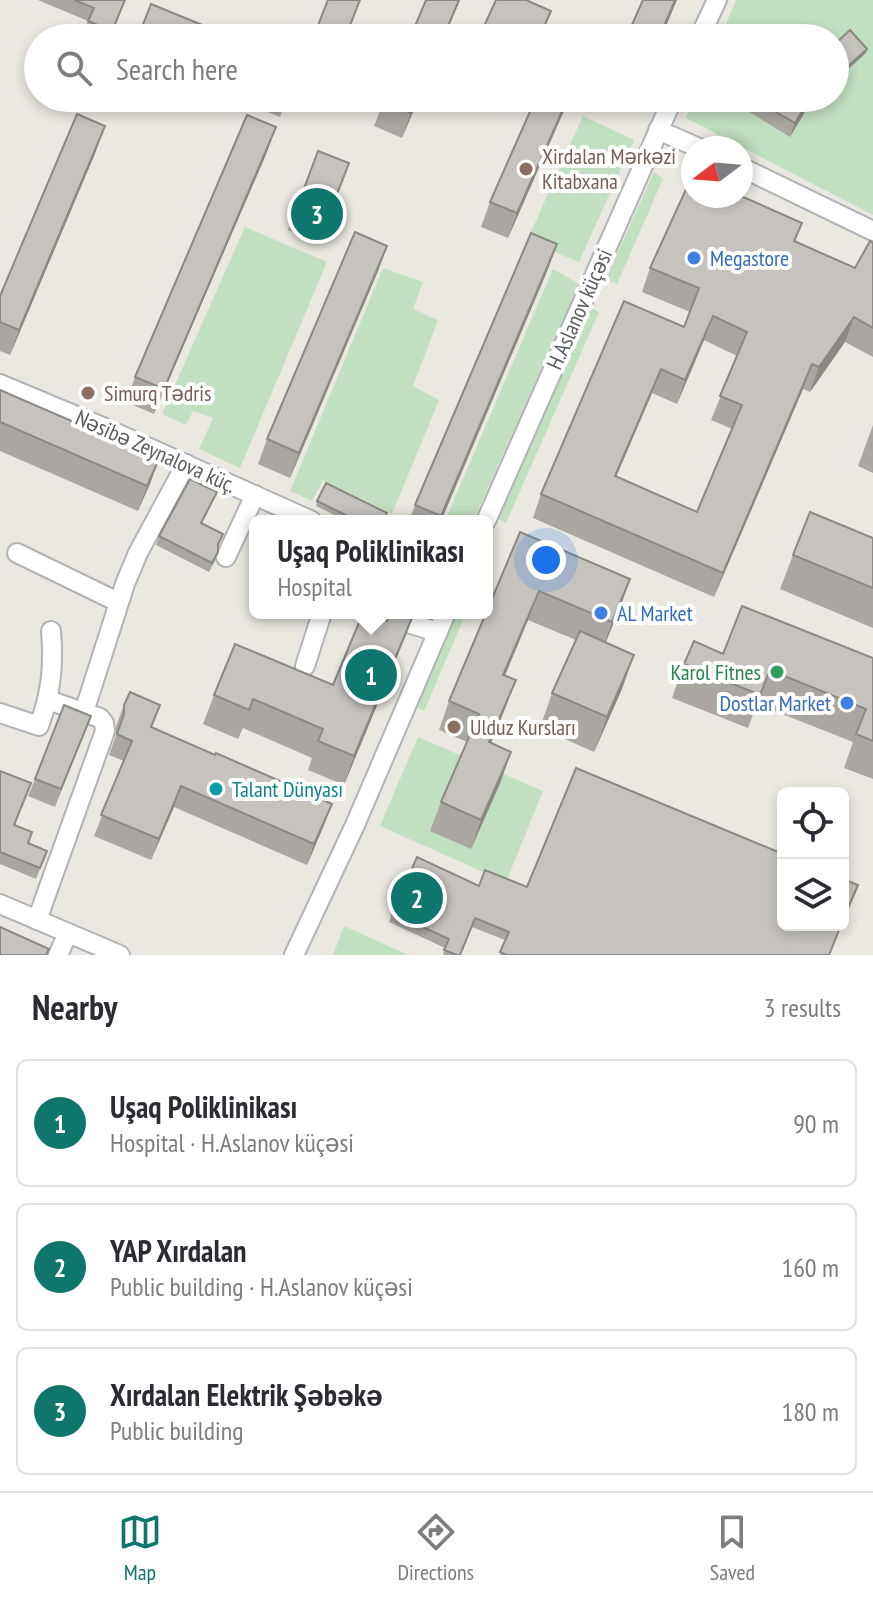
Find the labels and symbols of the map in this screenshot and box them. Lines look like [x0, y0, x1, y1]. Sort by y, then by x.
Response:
north arrow [681, 136, 753, 208]
place label: Xirdalan Mərkəzi Kitabxana [542, 142, 676, 195]
marker: Xirdalan Mərkəzi Kitabxana [517, 160, 535, 178]
pin: 3 [291, 184, 343, 244]
street label: H.Aslanov küçəsi [540, 244, 618, 374]
place label: Megastore [710, 244, 789, 272]
marker: Megastore [685, 249, 703, 267]
place label: Simurq Tədris [104, 379, 212, 407]
marker: Simurq Tədris [79, 384, 97, 402]
street label: Nəsibə Zeynalova küç. [71, 403, 241, 499]
your location [526, 540, 566, 580]
place label: AL Market [617, 599, 693, 627]
marker: AL Market [592, 604, 610, 622]
pin: 1 [345, 645, 397, 705]
place label: Karol Fitnes [670, 658, 761, 686]
marker: Karol Fitnes [768, 663, 786, 681]
place label: Dostlar Market [720, 689, 831, 717]
marker: Dostlar Market [838, 694, 856, 712]
place label: Ulduz Kursları [470, 713, 576, 741]
marker: Ulduz Kursları [445, 718, 463, 736]
place label: Talant Dünyası [232, 775, 343, 803]
marker: Talant Dünyası [207, 780, 225, 798]
pin: 2 [391, 868, 443, 928]

